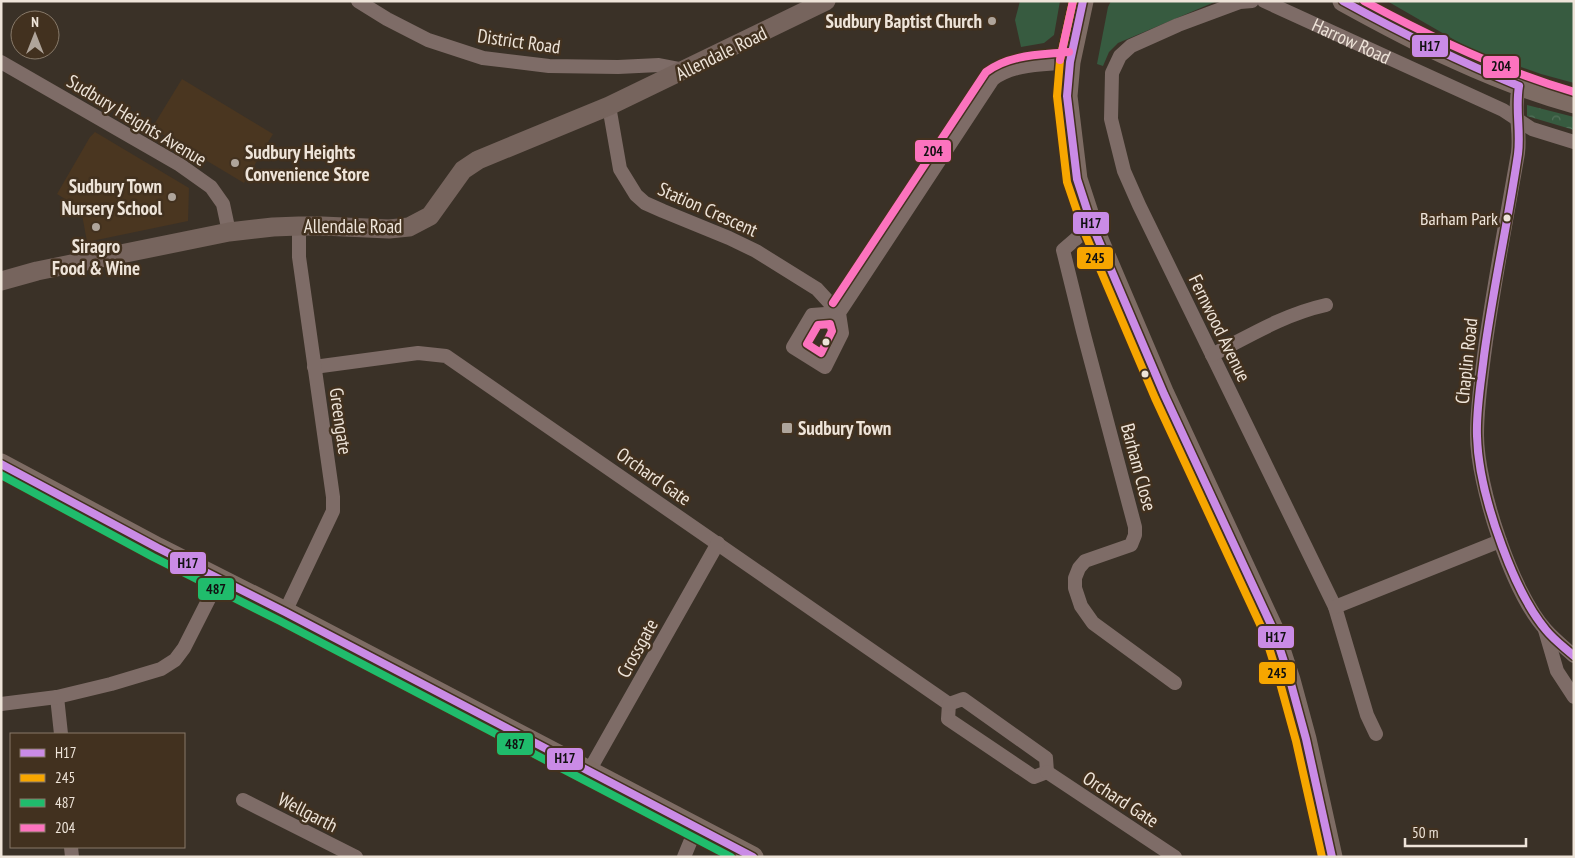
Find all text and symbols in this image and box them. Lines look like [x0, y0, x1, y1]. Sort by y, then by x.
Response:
place label: Sudbury Baptist Church [826, 9, 982, 33]
north arrow [10, 10, 60, 60]
text: N [31, 13, 39, 31]
street label: Harrow Road [1308, 13, 1394, 69]
marker: Sudbury Baptist Church [986, 15, 998, 27]
street label: Allendale Road [671, 21, 771, 85]
street label: District Road [476, 23, 562, 59]
line badge: H17 [1411, 34, 1449, 58]
text: H17 [1420, 37, 1441, 55]
line badge: 204 [1482, 55, 1520, 79]
text: 204 [1491, 57, 1511, 75]
street label: Sudbury Heights Avenue [63, 69, 211, 171]
line badge: 204 [914, 139, 952, 163]
place label: Sudbury Heights Convenience Store [245, 140, 370, 186]
text: 204 [923, 142, 943, 160]
marker: Sudbury Heights Convenience Store [229, 157, 241, 169]
place label: Sudbury Town Nursery School [61, 174, 162, 220]
street label: Station Crescent [654, 176, 762, 242]
marker: Sudbury Town Nursery School [166, 191, 178, 203]
place label: Barham Park [1420, 207, 1498, 230]
line badge: H17 [1072, 211, 1110, 235]
marker: Barham Park [1502, 213, 1512, 223]
street label: Allendale Road [304, 214, 402, 238]
text: H17 [1081, 214, 1102, 232]
marker: Siragro Food & Wine [90, 221, 102, 233]
place label: Siragro Food & Wine [52, 234, 140, 280]
line badge: 245 [1076, 246, 1114, 270]
text: 245 [1085, 249, 1105, 267]
street label: Fernwood Avenue [1184, 270, 1256, 386]
street label: Chaplin Road [1450, 317, 1482, 405]
unlabelled marker [821, 337, 831, 347]
unlabelled marker [1140, 369, 1150, 379]
street label: Greengate [324, 386, 358, 456]
place label: Sudbury Town [798, 416, 891, 440]
marker: Sudbury Town [780, 421, 794, 435]
street label: Barham Close [1116, 421, 1162, 514]
street label: Orchard Gate [612, 442, 696, 510]
line badge: H17 [169, 551, 207, 575]
text: H17 [178, 554, 199, 572]
line badge: 487 [197, 577, 235, 601]
text: 487 [206, 580, 226, 598]
street label: Crossgate [611, 614, 663, 682]
line badge: H17 [1257, 625, 1295, 649]
text: H17 [1266, 628, 1287, 646]
line badge: 245 [1258, 661, 1296, 685]
text: 245 [1267, 664, 1287, 682]
line badge: 487 [496, 732, 534, 756]
legend [10, 733, 185, 848]
text: 487 [505, 735, 525, 753]
text: H17 [55, 743, 77, 762]
line badge: H17 [546, 747, 584, 771]
text: H17 [555, 749, 576, 767]
street label: Orchard Gate [1079, 766, 1164, 832]
text: 245 [55, 768, 75, 787]
street label: Wellgarth [274, 787, 342, 837]
text: 487 [55, 793, 75, 812]
scale bar [1405, 816, 1526, 848]
text: 204 [55, 818, 76, 837]
text: 50 m [1412, 823, 1438, 842]

